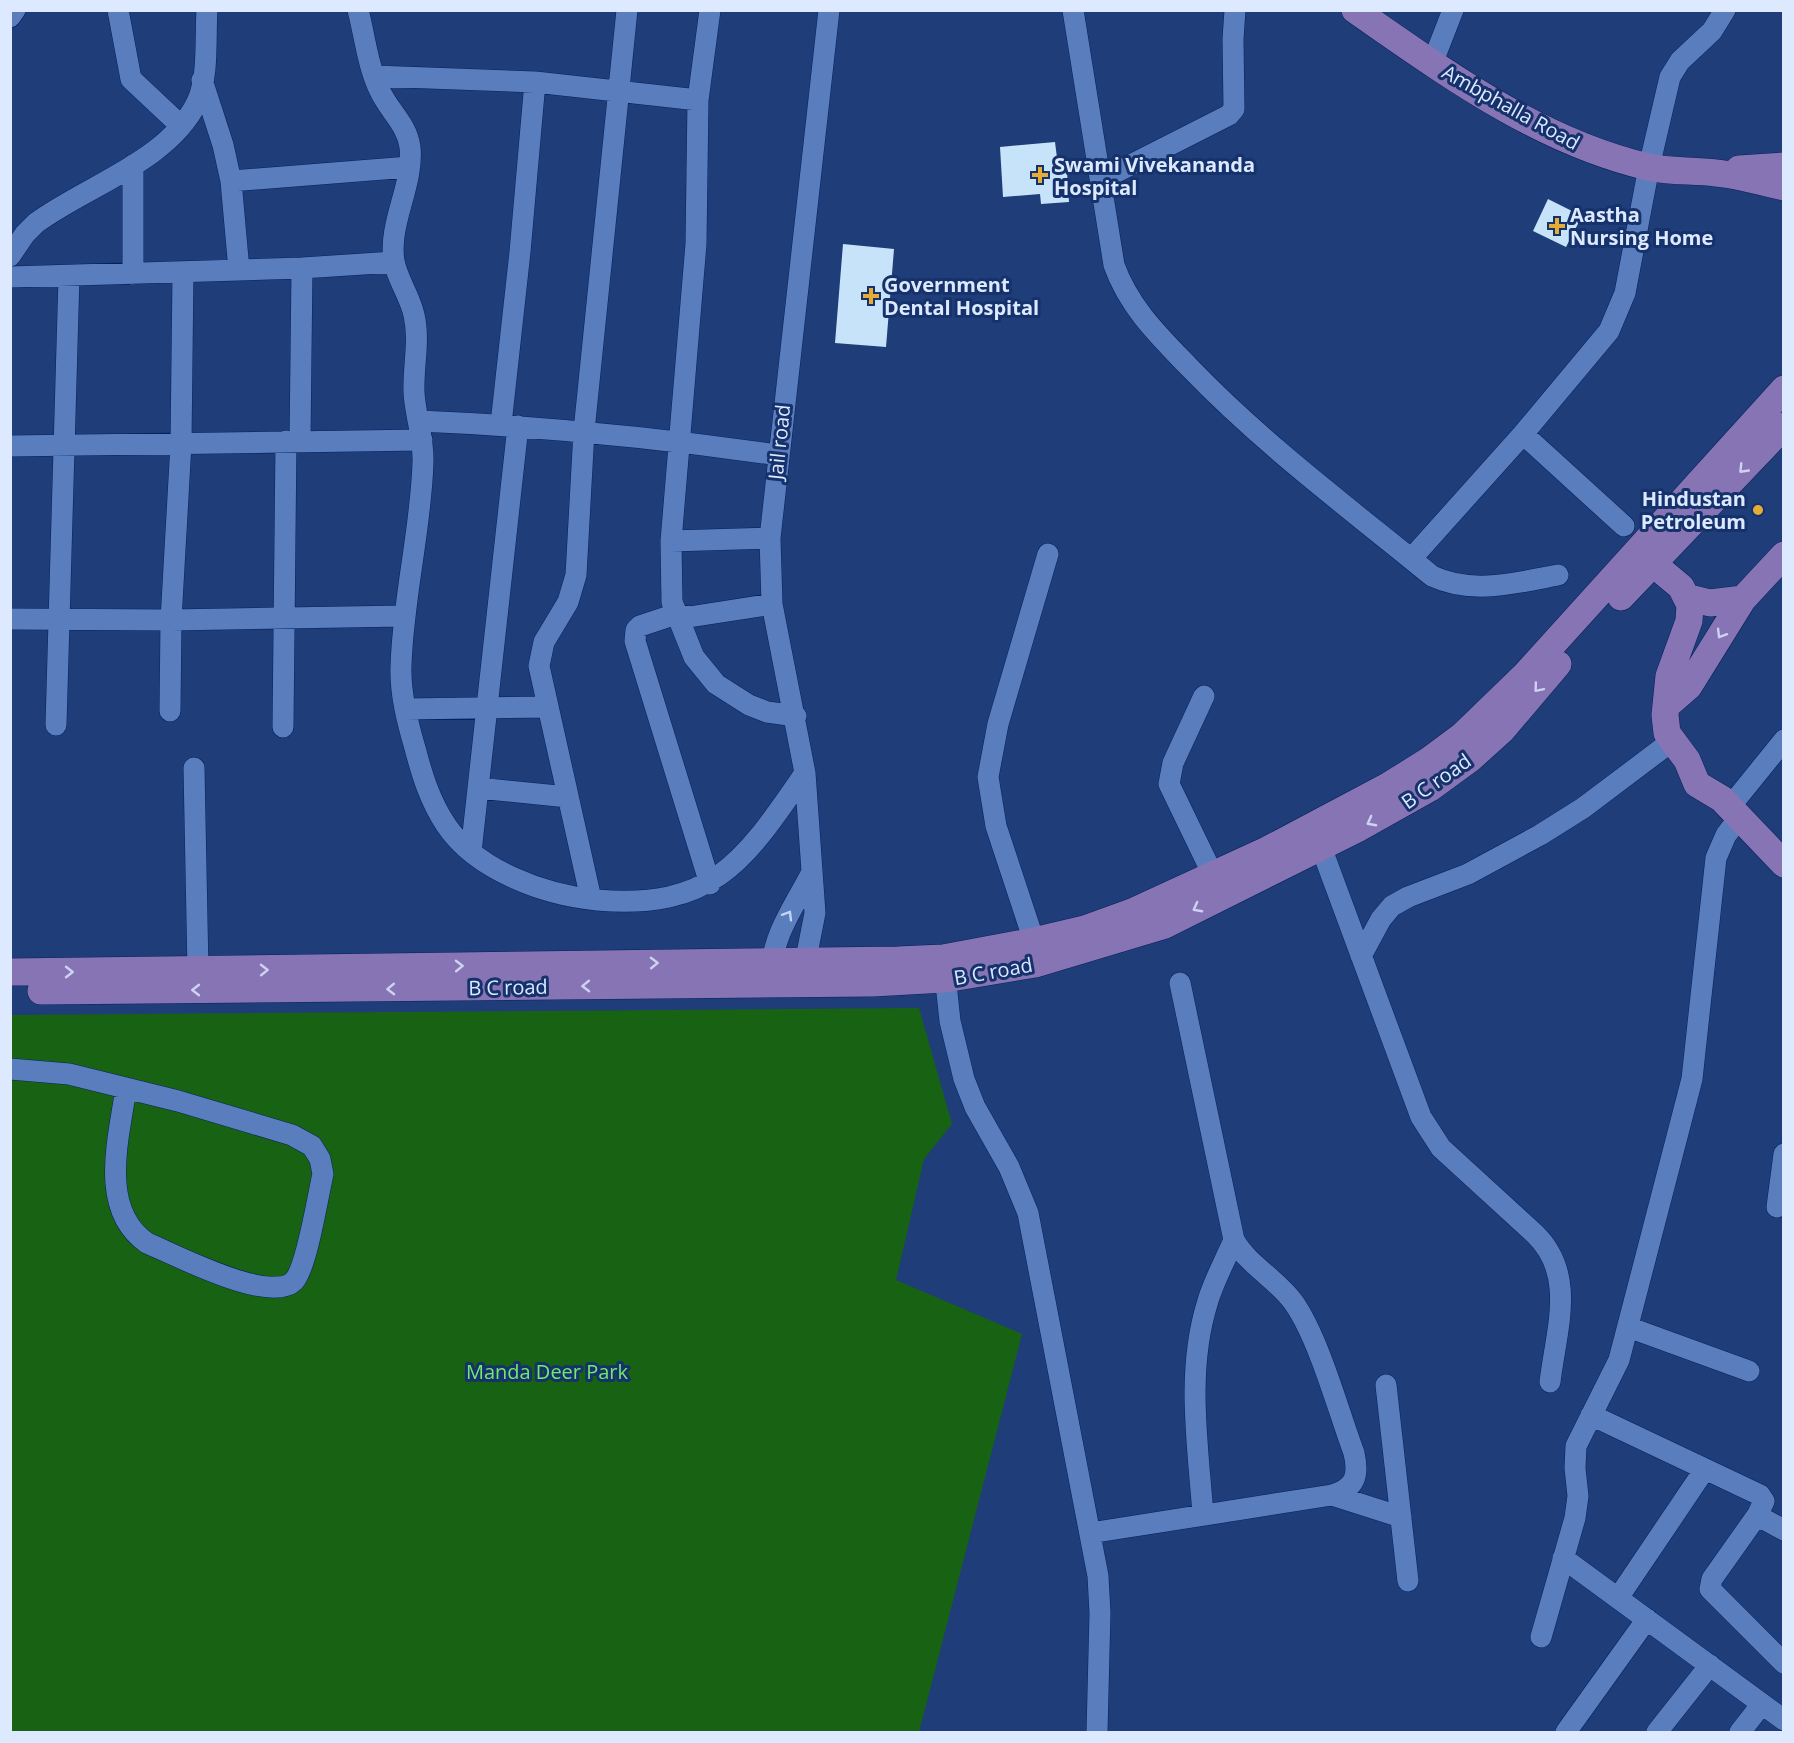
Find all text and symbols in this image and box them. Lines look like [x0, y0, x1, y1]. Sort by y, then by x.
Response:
street label: Ambphalla Road [1437, 58, 1585, 156]
place label: Swami Vivekananda Hospital [1054, 151, 1255, 201]
marker: Swami Vivekananda Hospital [1031, 166, 1049, 184]
place label: Aastha Nursing Home [1570, 201, 1713, 251]
marker: Aastha Nursing Home [1548, 217, 1566, 235]
place label: Government Dental Hospital [884, 271, 1039, 321]
marker: Government Dental Hospital [862, 287, 880, 305]
street label: Jail road [761, 403, 796, 483]
one-way arrow [1739, 462, 1750, 472]
place label: Hindustan Petroleum [1641, 485, 1746, 535]
marker: Hindustan Petroleum [1751, 503, 1765, 517]
one-way arrow [1717, 628, 1729, 638]
one-way arrow [1534, 681, 1545, 692]
street label: B C road [1396, 747, 1476, 815]
one-way arrow [1367, 815, 1378, 826]
one-way arrow [1192, 901, 1203, 912]
one-way arrow [781, 911, 792, 921]
street label: B C road [952, 951, 1034, 991]
one-way arrow [649, 957, 658, 969]
one-way arrow [454, 960, 463, 972]
one-way arrow [259, 964, 268, 976]
one-way arrow [64, 966, 73, 978]
street label: B C road [468, 973, 548, 1001]
one-way arrow [581, 980, 590, 993]
one-way arrow [386, 983, 395, 995]
one-way arrow [191, 984, 200, 996]
park label: Manda Deer Park [466, 1358, 629, 1385]

